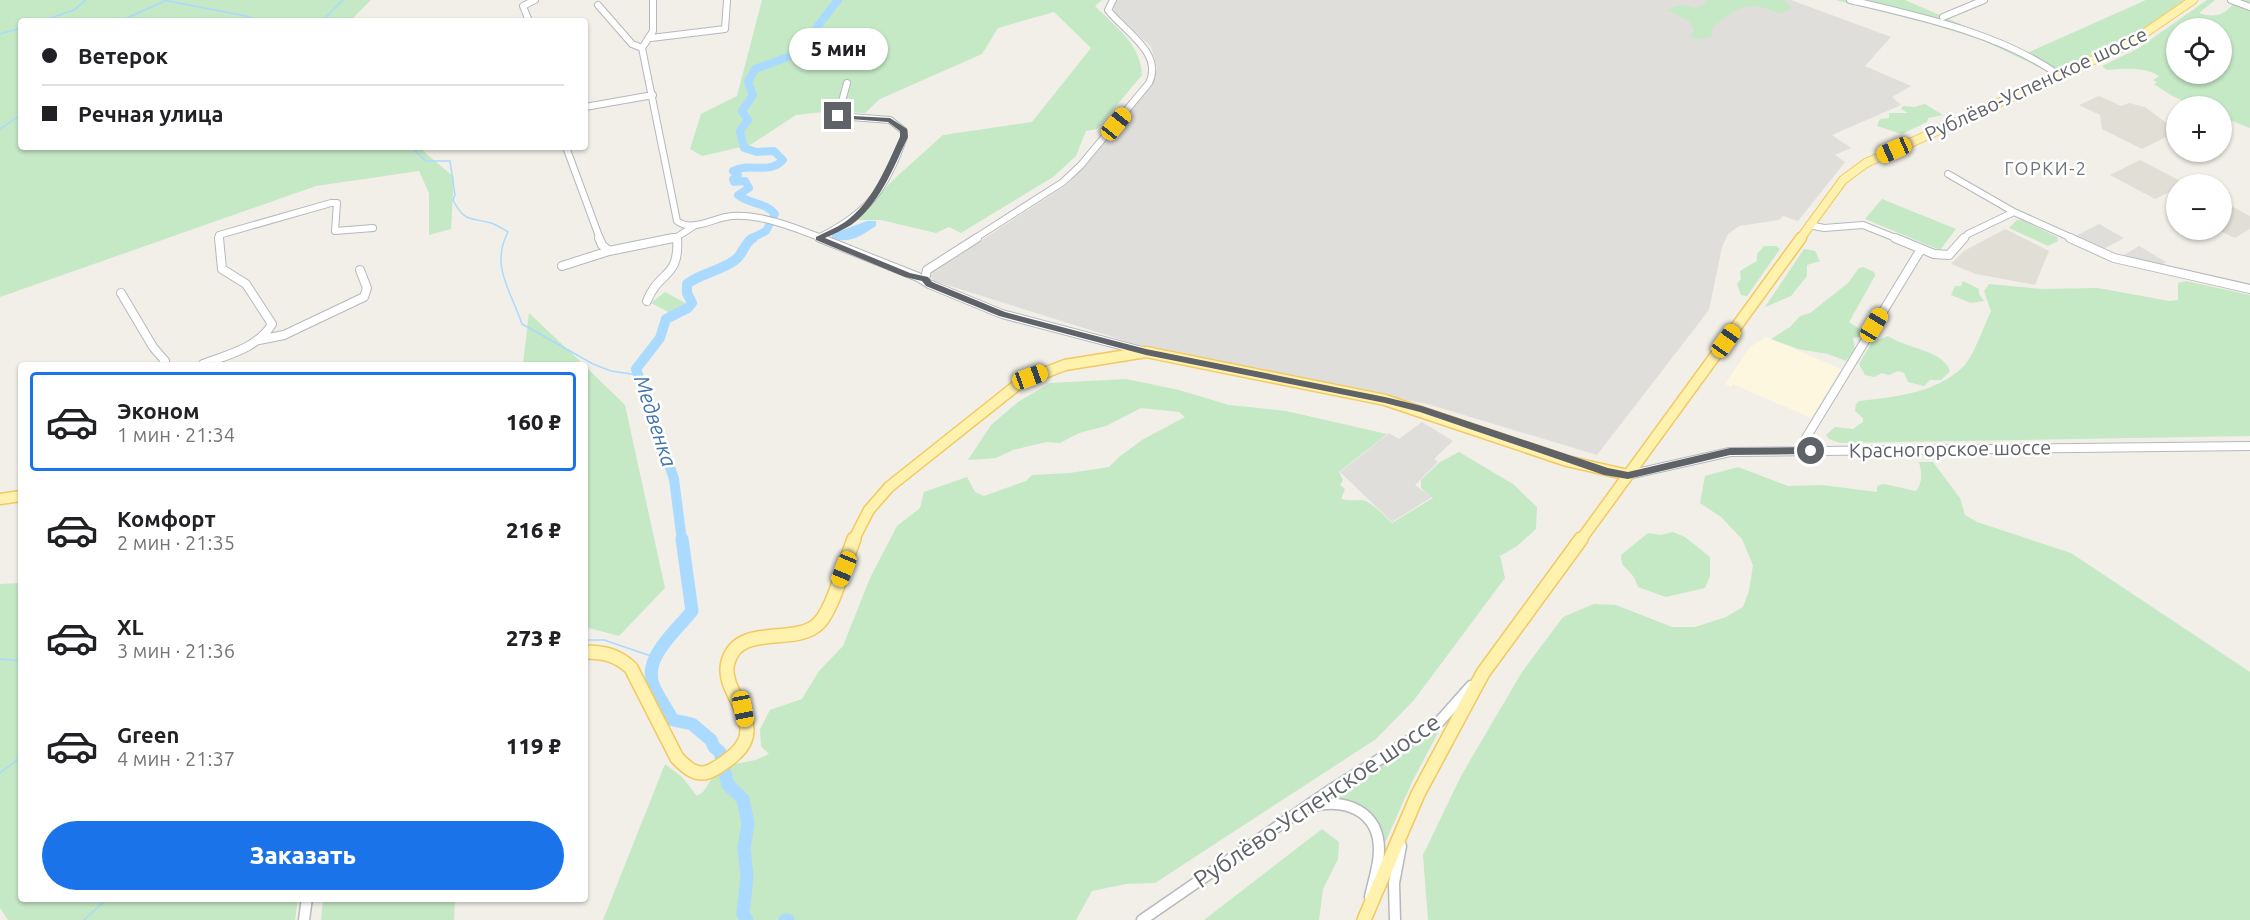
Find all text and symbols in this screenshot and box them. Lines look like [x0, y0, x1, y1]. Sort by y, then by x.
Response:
map controls [2166, 18, 2232, 240]
button: locate [2166, 18, 2232, 84]
street label: Рублёво-Успенское шоссе [1921, 22, 2151, 145]
callout: 5 мин [788, 29, 888, 71]
text: 5 мин [811, 37, 866, 60]
text: Ветерок [78, 43, 168, 68]
button: + [2166, 96, 2232, 162]
text: Речная улица [78, 101, 223, 126]
route end [824, 102, 851, 129]
car [1098, 104, 1134, 144]
car [1874, 134, 1914, 166]
district label: ГОРКИ-2 [2004, 158, 2088, 178]
button: − [2166, 174, 2232, 240]
car [1857, 305, 1891, 345]
car [1708, 321, 1744, 361]
car [1010, 362, 1050, 392]
water label: Медвенка [630, 372, 682, 469]
icon: car [45, 395, 99, 449]
text: Эконом [117, 398, 199, 423]
text: 160 ₽ [506, 409, 561, 434]
text: 1 мин · 21:34 [117, 423, 235, 446]
street label: Красногорское шоссе [1849, 435, 2051, 462]
route start [1797, 437, 1824, 464]
icon: car [45, 503, 99, 557]
text: Комфорт [117, 506, 216, 531]
text: 216 ₽ [506, 517, 561, 542]
text: 2 мин · 21:35 [117, 531, 235, 554]
car [829, 549, 859, 589]
icon: car [45, 611, 99, 665]
text: XL [117, 614, 144, 639]
text: 273 ₽ [506, 625, 561, 650]
text: 3 мин · 21:36 [117, 639, 235, 662]
car [731, 690, 755, 728]
street label: Рублёво-Успенское шоссе [1188, 708, 1445, 893]
icon: car [45, 719, 99, 773]
text: Green [117, 722, 179, 747]
text: 119 ₽ [506, 733, 561, 758]
text: 4 мин · 21:37 [117, 747, 235, 770]
button: Заказать [42, 821, 564, 890]

